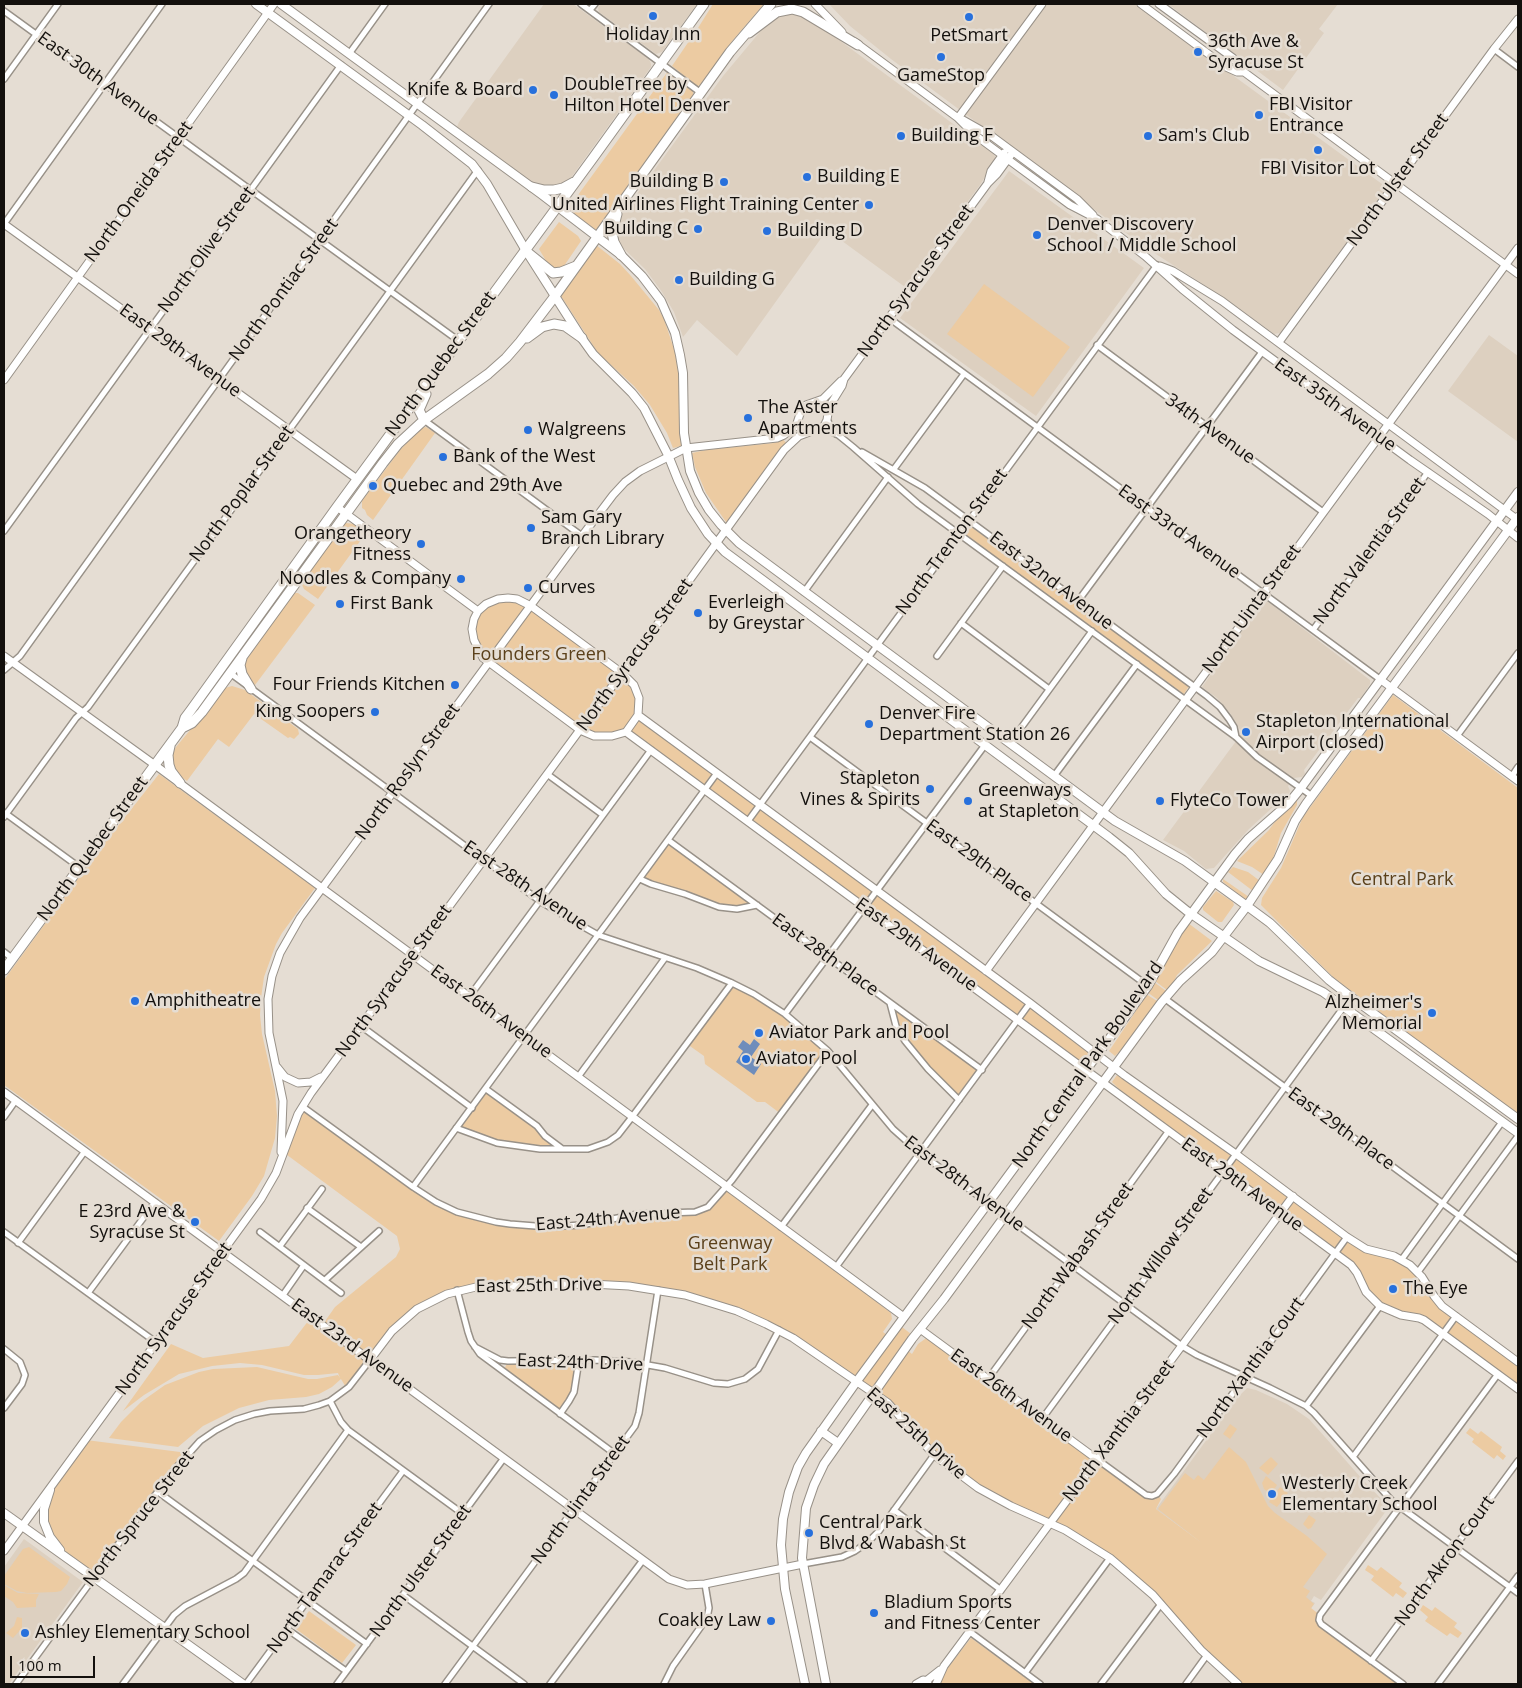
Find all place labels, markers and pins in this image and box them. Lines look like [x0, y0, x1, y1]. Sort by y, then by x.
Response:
marker: Holiday Inn [647, 10, 659, 22]
marker: PetSmart [963, 11, 975, 23]
place label: Holiday Inn [605, 24, 701, 46]
place label: PetSmart [930, 25, 1008, 47]
place label: 36th Ave & Syracuse St [1208, 31, 1304, 74]
marker: 36th Ave & Syracuse St [1192, 46, 1204, 58]
marker: GameStop [935, 51, 947, 63]
place label: GameStop [897, 65, 985, 87]
place label: DoubleTree by Hilton Hotel Denver [564, 74, 730, 116]
place label: Knife & Board [407, 79, 523, 101]
marker: Knife & Board [527, 84, 539, 96]
marker: DoubleTree by Hilton Hotel Denver [548, 89, 560, 101]
place label: FBI Visitor Entrance [1269, 94, 1353, 136]
marker: FBI Visitor Entrance [1253, 109, 1265, 121]
place label: Building F [911, 125, 993, 147]
place label: Sam's Club [1158, 125, 1250, 147]
marker: Building F [895, 130, 907, 142]
marker: Sam's Club [1142, 130, 1154, 142]
marker: FBI Visitor Lot [1312, 144, 1324, 156]
place label: FBI Visitor Lot [1261, 158, 1375, 180]
place label: Building E [817, 166, 900, 188]
place label: Building B [630, 171, 714, 193]
marker: Building E [801, 171, 813, 183]
marker: Building B [718, 176, 730, 188]
place label: United Airlines Flight Training Center [552, 194, 859, 216]
marker: United Airlines Flight Training Center [863, 199, 875, 211]
place label: Denver Discovery School / Middle School [1047, 214, 1237, 256]
place label: Building C [604, 218, 688, 240]
place label: Building D [777, 220, 863, 242]
marker: Building C [692, 223, 704, 235]
marker: Building D [761, 225, 773, 237]
marker: Denver Discovery School / Middle School [1031, 229, 1043, 241]
place label: Building G [689, 269, 775, 291]
marker: Building G [673, 274, 685, 286]
place label: The Aster Apartments [758, 397, 857, 439]
marker: The Aster Apartments [742, 412, 754, 424]
place label: Walgreens [538, 419, 626, 441]
marker: Walgreens [522, 424, 534, 436]
place label: Bank of the West [453, 446, 595, 468]
marker: Bank of the West [437, 451, 449, 463]
place label: Quebec and 29th Ave [383, 475, 562, 497]
marker: Quebec and 29th Ave [367, 480, 379, 492]
place label: Sam Gary Branch Library [541, 507, 664, 550]
marker: Sam Gary Branch Library [525, 522, 537, 534]
place label: Orangetheory Fitness [294, 523, 411, 566]
marker: Orangetheory Fitness [415, 538, 427, 550]
place label: Noodles & Company [279, 568, 451, 590]
marker: Noodles & Company [455, 573, 467, 585]
place label: Curves [538, 577, 595, 599]
marker: Curves [522, 582, 534, 594]
place label: Everleigh by Greystar [708, 592, 805, 634]
place label: First Bank [350, 593, 433, 615]
marker: First Bank [334, 598, 346, 610]
marker: Everleigh by Greystar [692, 607, 704, 619]
place label: Four Friends Kitchen [272, 674, 445, 696]
marker: Four Friends Kitchen [449, 679, 461, 691]
place label: King Soopers [255, 701, 365, 723]
place label: Denver Fire Department Station 26 [879, 703, 1070, 746]
marker: King Soopers [369, 706, 381, 718]
place label: Stapleton International Airport (closed) [1256, 711, 1449, 754]
marker: Denver Fire Department Station 26 [863, 718, 875, 730]
marker: Stapleton International Airport (closed) [1240, 726, 1252, 738]
place label: Stapleton Vines & Spirits [800, 768, 920, 811]
place label: Greenways at Stapleton [978, 780, 1079, 822]
marker: Stapleton Vines & Spirits [924, 783, 936, 795]
place label: FlyteCo Tower [1170, 790, 1288, 812]
marker: Greenways at Stapleton [962, 795, 974, 807]
marker: FlyteCo Tower [1154, 795, 1166, 807]
place label: Amphitheatre [145, 990, 261, 1012]
place label: Alzheimer's Memorial [1325, 992, 1422, 1034]
marker: Amphitheatre [129, 995, 141, 1007]
marker: Alzheimer's Memorial [1426, 1007, 1438, 1019]
place label: Aviator Park and Pool [769, 1022, 949, 1044]
marker: Aviator Park and Pool [753, 1027, 765, 1039]
place label: Aviator Pool [756, 1048, 857, 1070]
marker: Aviator Pool [740, 1053, 752, 1065]
place label: E 23rd Ave & Syracuse St [78, 1201, 185, 1244]
marker: E 23rd Ave & Syracuse St [189, 1216, 201, 1228]
place label: The Eye [1403, 1278, 1468, 1300]
marker: The Eye [1387, 1283, 1399, 1295]
place label: Westerly Creek Elementary School [1282, 1473, 1438, 1516]
marker: Westerly Creek Elementary School [1266, 1488, 1278, 1500]
place label: Central Park Blvd & Wabash St [819, 1512, 966, 1555]
marker: Central Park Blvd & Wabash St [803, 1527, 815, 1539]
place label: Bladium Sports and Fitness Center [884, 1592, 1040, 1635]
marker: Bladium Sports and Fitness Center [868, 1607, 880, 1619]
place label: Coakley Law [658, 1610, 761, 1632]
marker: Coakley Law [765, 1615, 777, 1627]
place label: Ashley Elementary School [35, 1622, 250, 1644]
marker: Ashley Elementary School [19, 1627, 31, 1639]

